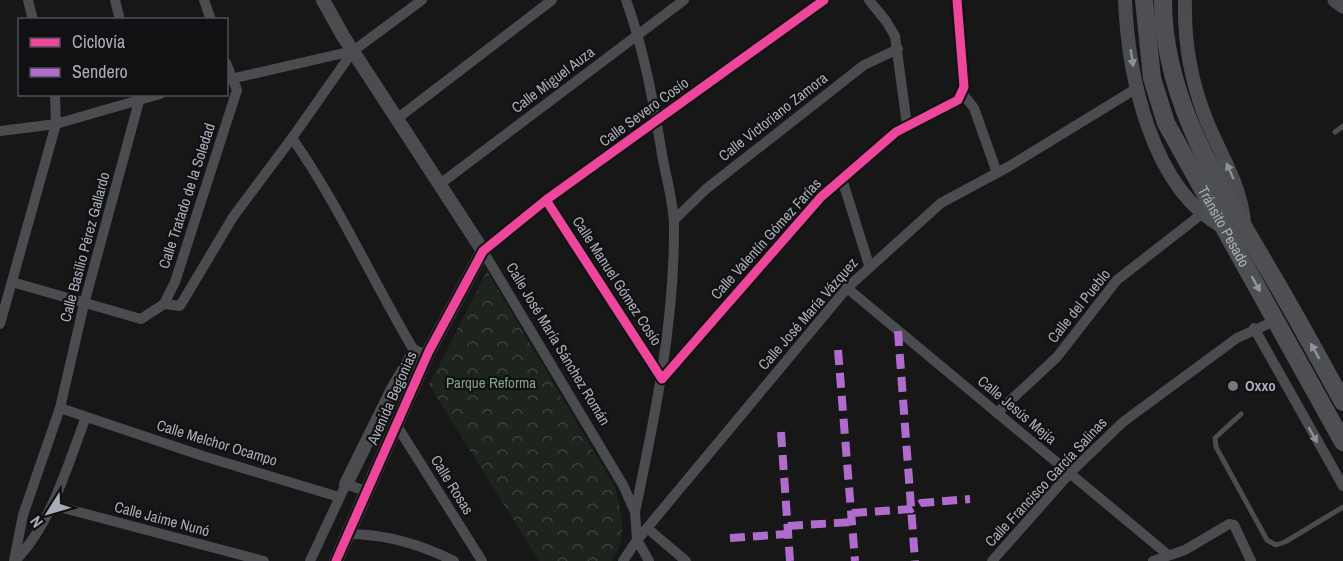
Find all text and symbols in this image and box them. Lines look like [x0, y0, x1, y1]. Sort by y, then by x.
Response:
legend [18, 18, 228, 96]
text: Ciclovía [72, 29, 125, 54]
street label: Calle Miguel Auza [507, 41, 599, 118]
one-way arrow [1127, 49, 1136, 68]
text: Sendero [72, 59, 128, 84]
street label: Calle Victoriano Zamora [714, 67, 832, 166]
street label: Calle Severo Cosío [595, 72, 693, 151]
street label: Calle Tratado de la Soledad [153, 120, 220, 271]
one-way arrow [1225, 162, 1235, 180]
street label: Calle Basilio Pérez Gallardo [54, 169, 115, 324]
street label: Calle Valentín Gómez Farías [705, 174, 826, 304]
street label: Tránsito Pesado [1193, 182, 1255, 271]
street label: Calle Manuel Gómez Cosío [568, 212, 667, 350]
street label: Calle José María Vázquez [753, 253, 862, 374]
street label: Calle José María Sánchez Román [501, 258, 615, 429]
street label: Calle del Pueblo [1042, 264, 1115, 347]
one-way arrow [1250, 276, 1260, 293]
one-way arrow [1310, 342, 1320, 359]
street label: Avenida Begonias [361, 348, 422, 449]
street label: Calle Jesús Mejía [973, 370, 1061, 449]
park label: Parque Reforma [446, 372, 536, 393]
place label: Oxxo [1245, 375, 1276, 396]
marker: Oxxo [1226, 379, 1240, 393]
street label: Calle Francisco García Salinas [980, 412, 1111, 551]
street label: Calle Melchor Ocampo [154, 414, 280, 471]
one-way arrow [1308, 427, 1318, 444]
street label: Calle Rosas [426, 451, 479, 518]
north arrow [18, 483, 78, 543]
street label: Calle Jaime Nunó [112, 496, 212, 541]
text: N [24, 512, 48, 532]

